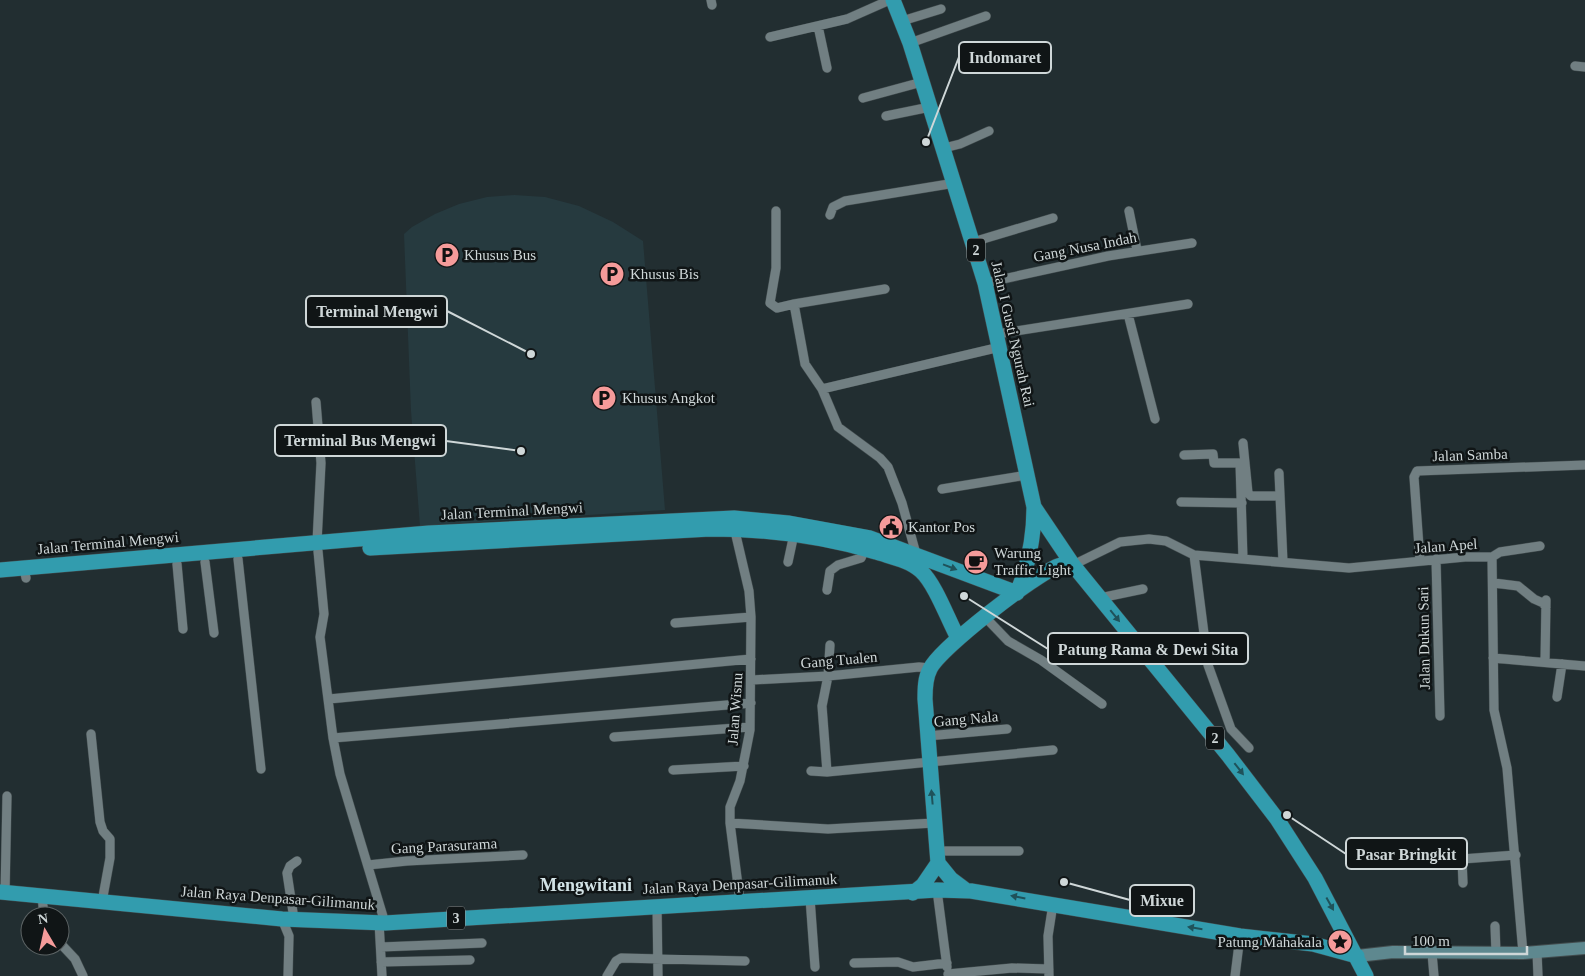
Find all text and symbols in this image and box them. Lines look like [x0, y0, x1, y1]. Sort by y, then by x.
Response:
callout: Indomaret [959, 42, 1051, 73]
text: Indomaret [969, 49, 1042, 66]
street label: Gang Nusa Indah [1032, 229, 1139, 265]
road number: 2 [967, 238, 985, 262]
parking icon: Khusus Bus [434, 242, 460, 268]
place label: Khusus Bus [464, 247, 536, 263]
street label: Jalan I Gusti Ngurah Rai [988, 260, 1038, 408]
parking icon: Khusus Bis [599, 261, 625, 287]
place label: Khusus Bis [630, 266, 699, 282]
callout: Terminal Mengwi [306, 296, 447, 327]
text: Terminal Mengwi [316, 303, 438, 321]
parking icon: Khusus Angkot [591, 385, 617, 411]
place label: Khusus Angkot [622, 390, 716, 406]
callout: Terminal Bus Mengwi [275, 425, 446, 456]
text: Terminal Bus Mengwi [284, 432, 436, 450]
street label: Jalan Samba [1432, 446, 1508, 464]
street label: Jalan Terminal Mengwi [441, 499, 583, 523]
public building icon: Kantor Pos [878, 514, 904, 540]
place label: Kantor Pos [908, 519, 975, 535]
street label: Jalan Terminal Mengwi [37, 529, 179, 557]
street label: Jalan Apel [1414, 536, 1478, 556]
place label: Warung Traffic Light [994, 545, 1072, 578]
cafe icon: Warung Traffic Light [963, 549, 989, 575]
one-way arrow [943, 564, 958, 571]
street label: Jalan Dukun Sari [1415, 586, 1433, 690]
one-way arrow [1109, 610, 1120, 623]
callout: Patung Rama & Dewi Sita [1048, 633, 1248, 664]
text: Patung Rama & Dewi Sita [1058, 641, 1238, 659]
street label: Gang Tualen [800, 649, 879, 671]
street label: Jalan Wisnu [724, 672, 746, 746]
street label: Gang Nala [933, 708, 999, 730]
road number: 2 [1206, 726, 1224, 750]
one-way arrow [1234, 762, 1245, 775]
one-way arrow [928, 789, 936, 805]
street label: Gang Parasurama [391, 835, 498, 857]
callout: Pasar Bringkit [1346, 838, 1467, 869]
text: Pasar Bringkit [1356, 846, 1457, 864]
street label: Jalan Raya Denpasar-Gilimanuk [642, 871, 838, 897]
district label: Mengwitani [540, 875, 632, 895]
street label: Jalan Raya Denpasar-Gilimanuk [180, 883, 376, 913]
callout: Mixue [1130, 885, 1194, 916]
text: Mixue [1140, 892, 1184, 909]
one-way arrow [1009, 893, 1025, 901]
one-way arrow [1325, 898, 1334, 911]
north arrow [20, 906, 70, 956]
road number: 3 [447, 906, 465, 930]
text: N [37, 910, 49, 927]
one-way arrow [1187, 924, 1203, 932]
scale bar [1405, 924, 1528, 956]
place icon: Patung Mahakala [1327, 929, 1353, 955]
text: 100 m [1412, 933, 1450, 949]
place label: Patung Mahakala [1217, 934, 1322, 950]

